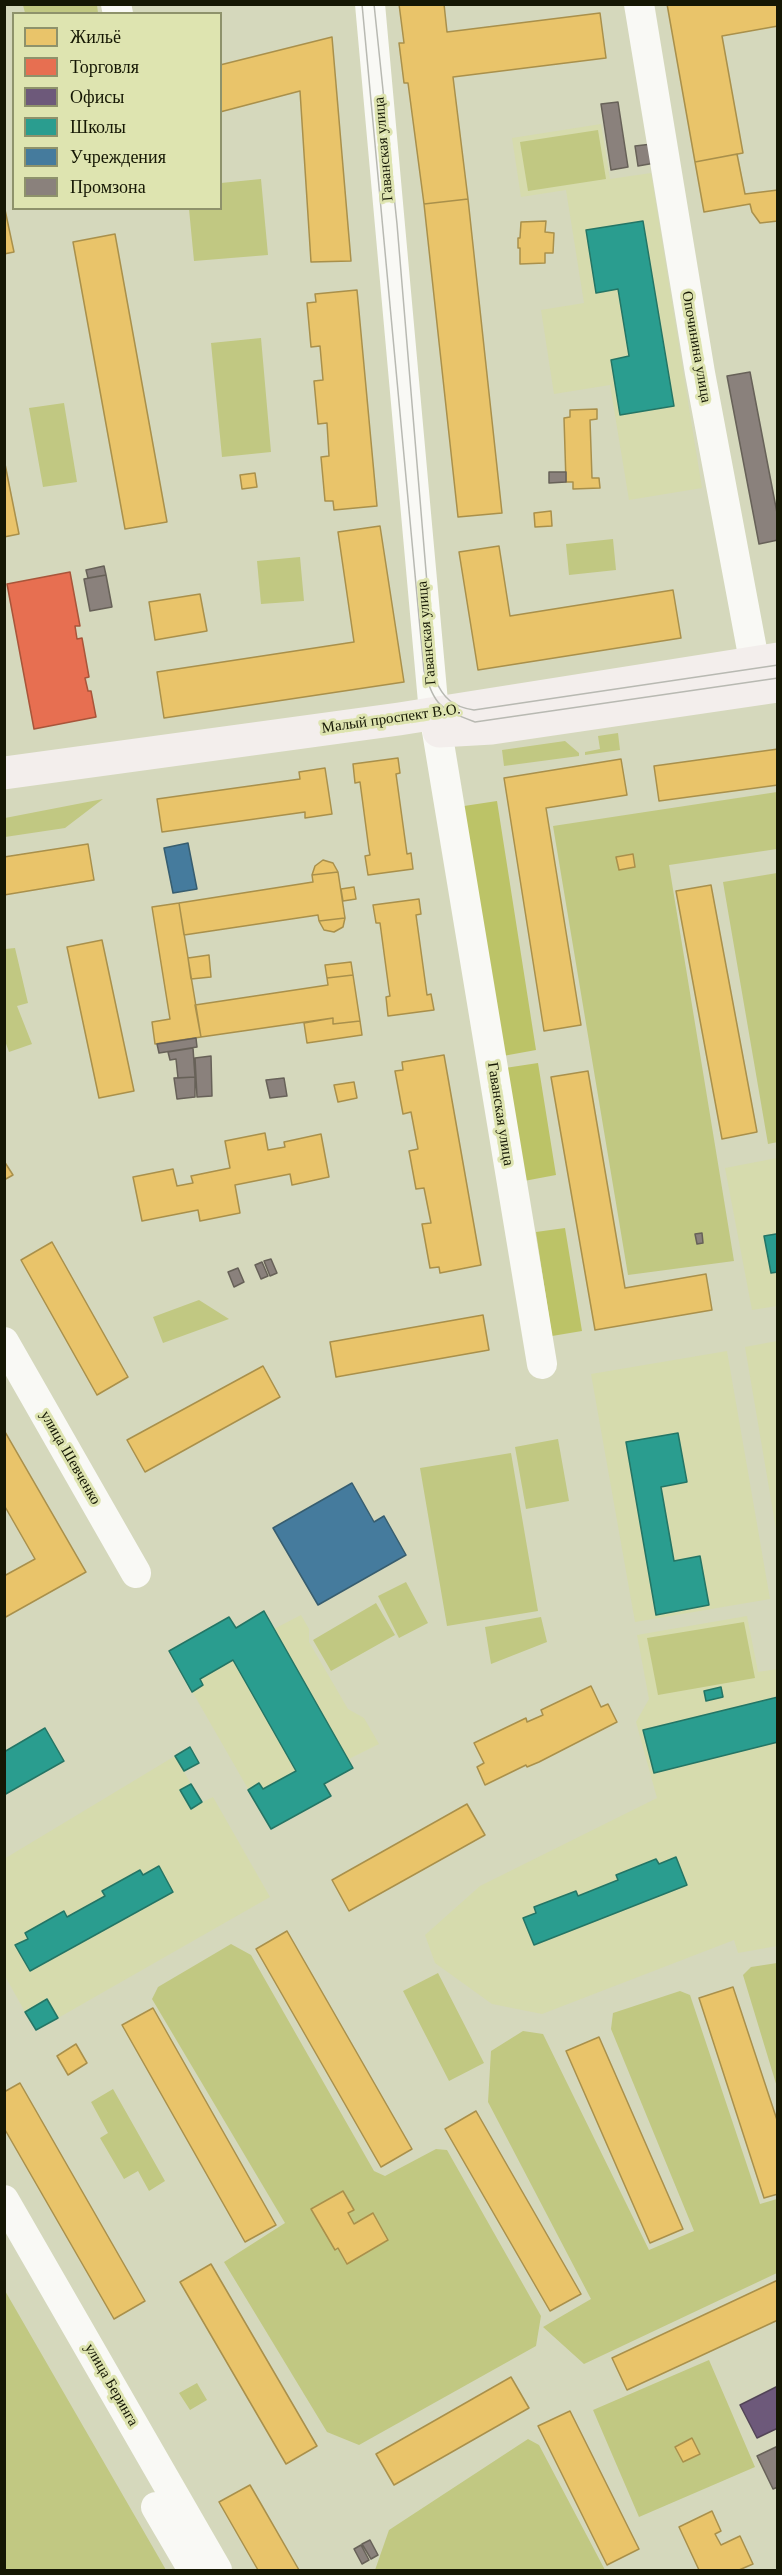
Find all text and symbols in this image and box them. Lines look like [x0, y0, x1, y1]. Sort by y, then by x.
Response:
legend [12, 12, 222, 210]
text: Жильё [70, 27, 121, 47]
text: Торговля [70, 57, 139, 77]
text: Офисы [70, 87, 124, 107]
street label: Гаванская улица [370, 96, 398, 202]
text: Школы [70, 117, 126, 137]
text: Учреждения [70, 147, 166, 167]
text: Промзона [70, 177, 146, 197]
street label: Опочинина улица [677, 290, 715, 404]
street label: Гаванская улица [413, 580, 441, 686]
street label: Малый проспект В.О. [320, 700, 462, 738]
street label: Гаванская улица [483, 1061, 517, 1167]
street label: улица Шевченко [36, 1408, 104, 1508]
street label: улица Беринга [80, 2340, 142, 2430]

